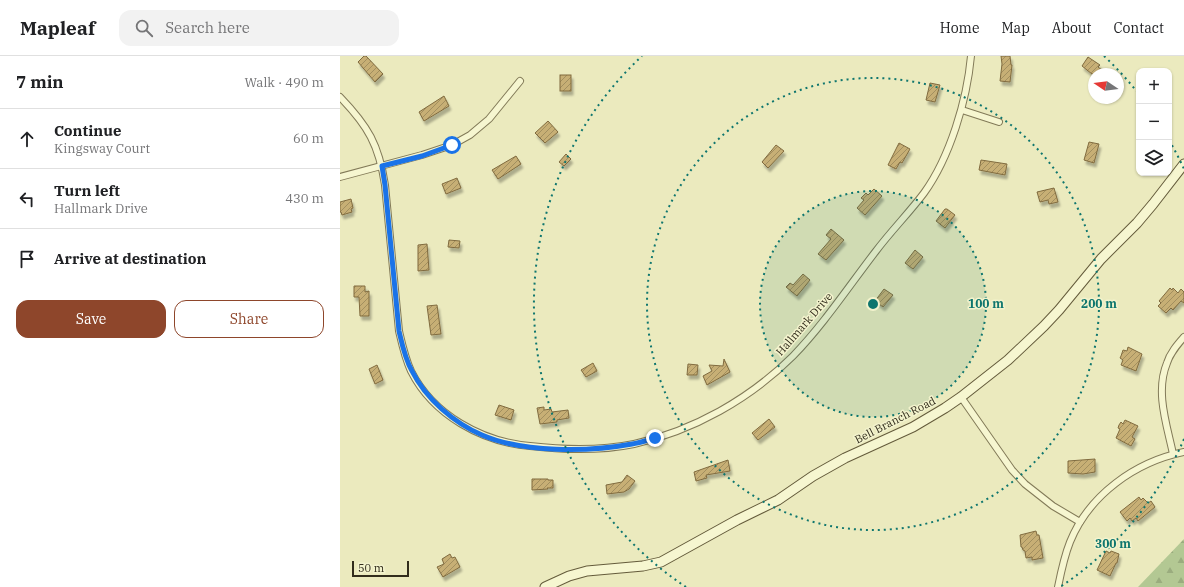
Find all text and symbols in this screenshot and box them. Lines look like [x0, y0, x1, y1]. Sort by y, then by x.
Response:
search box [119, 10, 399, 46]
text: Mapleaf [20, 16, 95, 40]
icon: search [133, 17, 155, 39]
text: Search here [165, 18, 250, 37]
text: Home [940, 19, 979, 37]
text: Map [1001, 19, 1030, 37]
text: About [1052, 19, 1091, 37]
text: Contact [1113, 19, 1164, 37]
north arrow [1088, 68, 1124, 104]
map controls [1136, 68, 1172, 176]
button: + [1136, 68, 1172, 104]
text: 7 min [16, 71, 64, 93]
text: Walk · 490 m [245, 74, 324, 91]
button: − [1136, 104, 1172, 140]
text: Continue [54, 121, 121, 140]
icon: ahead [16, 128, 38, 150]
text: 60 m [293, 130, 324, 147]
route start [443, 136, 461, 154]
text: Kingsway Court [54, 140, 150, 157]
button: layers [1136, 140, 1172, 176]
text: Turn left [54, 181, 120, 200]
icon: left [16, 188, 38, 210]
text: 430 m [285, 190, 324, 207]
text: Hallmark Drive [54, 200, 148, 217]
icon: arrive [16, 248, 38, 270]
text: Arrive at destination [54, 249, 206, 268]
street label: Hallmark Drive [773, 289, 835, 359]
text: 100 m [968, 296, 1004, 311]
text: 200 m [1081, 296, 1117, 311]
centre of rings [866, 297, 880, 311]
button: Save [16, 300, 166, 338]
button: Share [174, 300, 324, 338]
street label: Bell Branch Road [852, 393, 938, 446]
route end [646, 429, 664, 447]
text: 300 m [1095, 536, 1131, 551]
scale bar [352, 559, 409, 578]
text: 50 m [358, 561, 384, 575]

